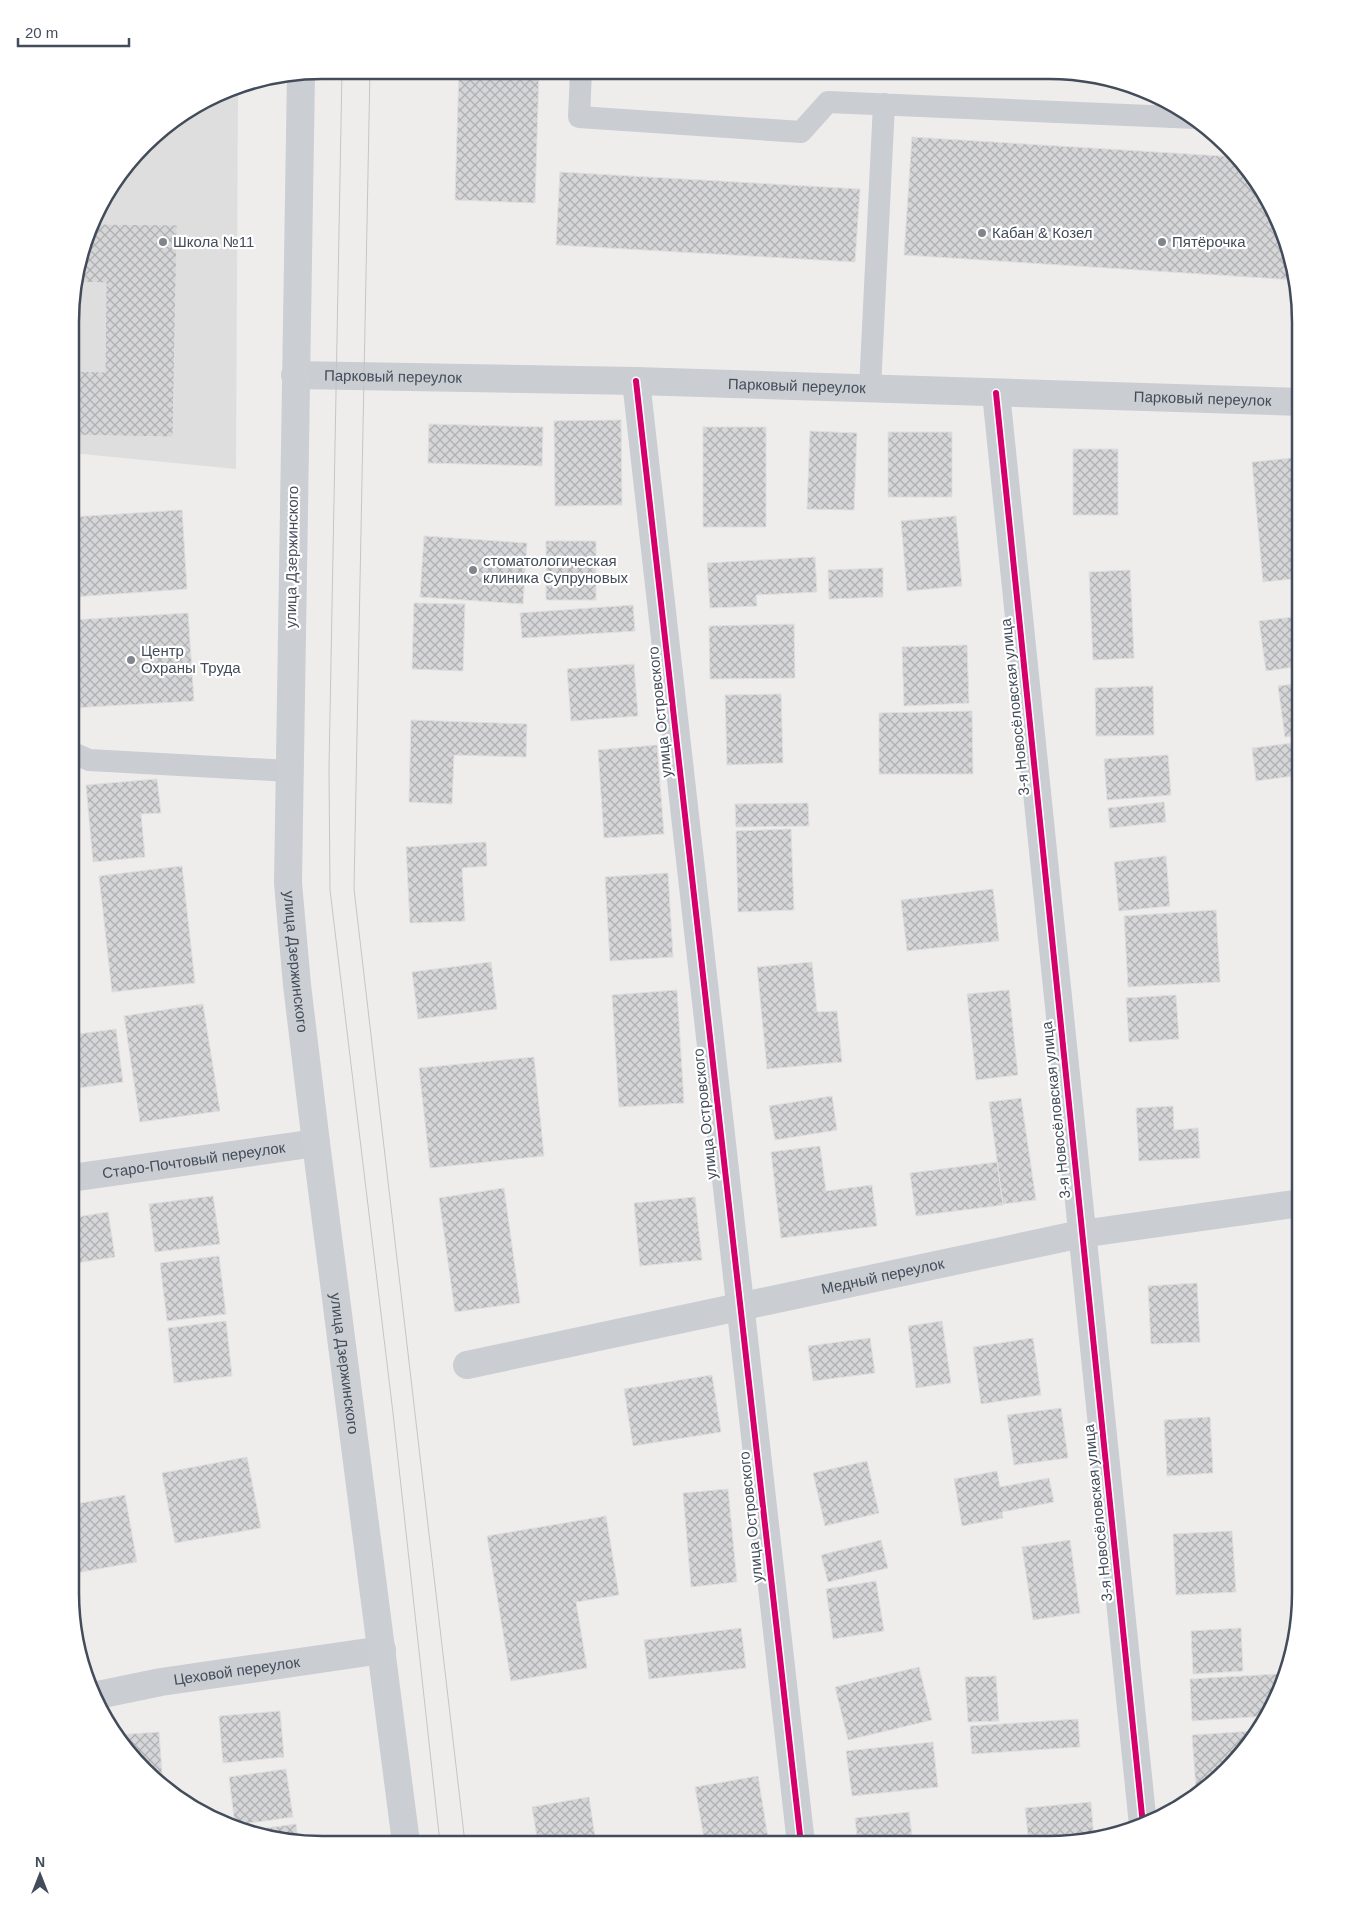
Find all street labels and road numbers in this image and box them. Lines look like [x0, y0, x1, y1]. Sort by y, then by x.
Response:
street label: Парковый переулок [324, 367, 462, 386]
street label: Парковый переулок [728, 375, 866, 396]
street label: Парковый переулок [1134, 388, 1272, 409]
street label: улица Дзержинского [282, 486, 301, 628]
street label: 3-я Новосёловская улица [997, 617, 1032, 797]
street label: улица Островского [644, 646, 675, 779]
street label: улица Дзержинского [281, 890, 312, 1033]
street label: 3-я Новосёловская улица [1038, 1020, 1073, 1200]
street label: улица Островского [689, 1048, 720, 1181]
street label: Старо-Почтовый переулок [101, 1138, 287, 1181]
street label: Медный переулок [820, 1254, 946, 1297]
street label: улица Дзержинского [327, 1292, 362, 1435]
street label: 3-я Новосёловская улица [1080, 1423, 1115, 1603]
street label: улица Островского [735, 1451, 766, 1584]
street label: Цеховой переулок [172, 1653, 301, 1688]

